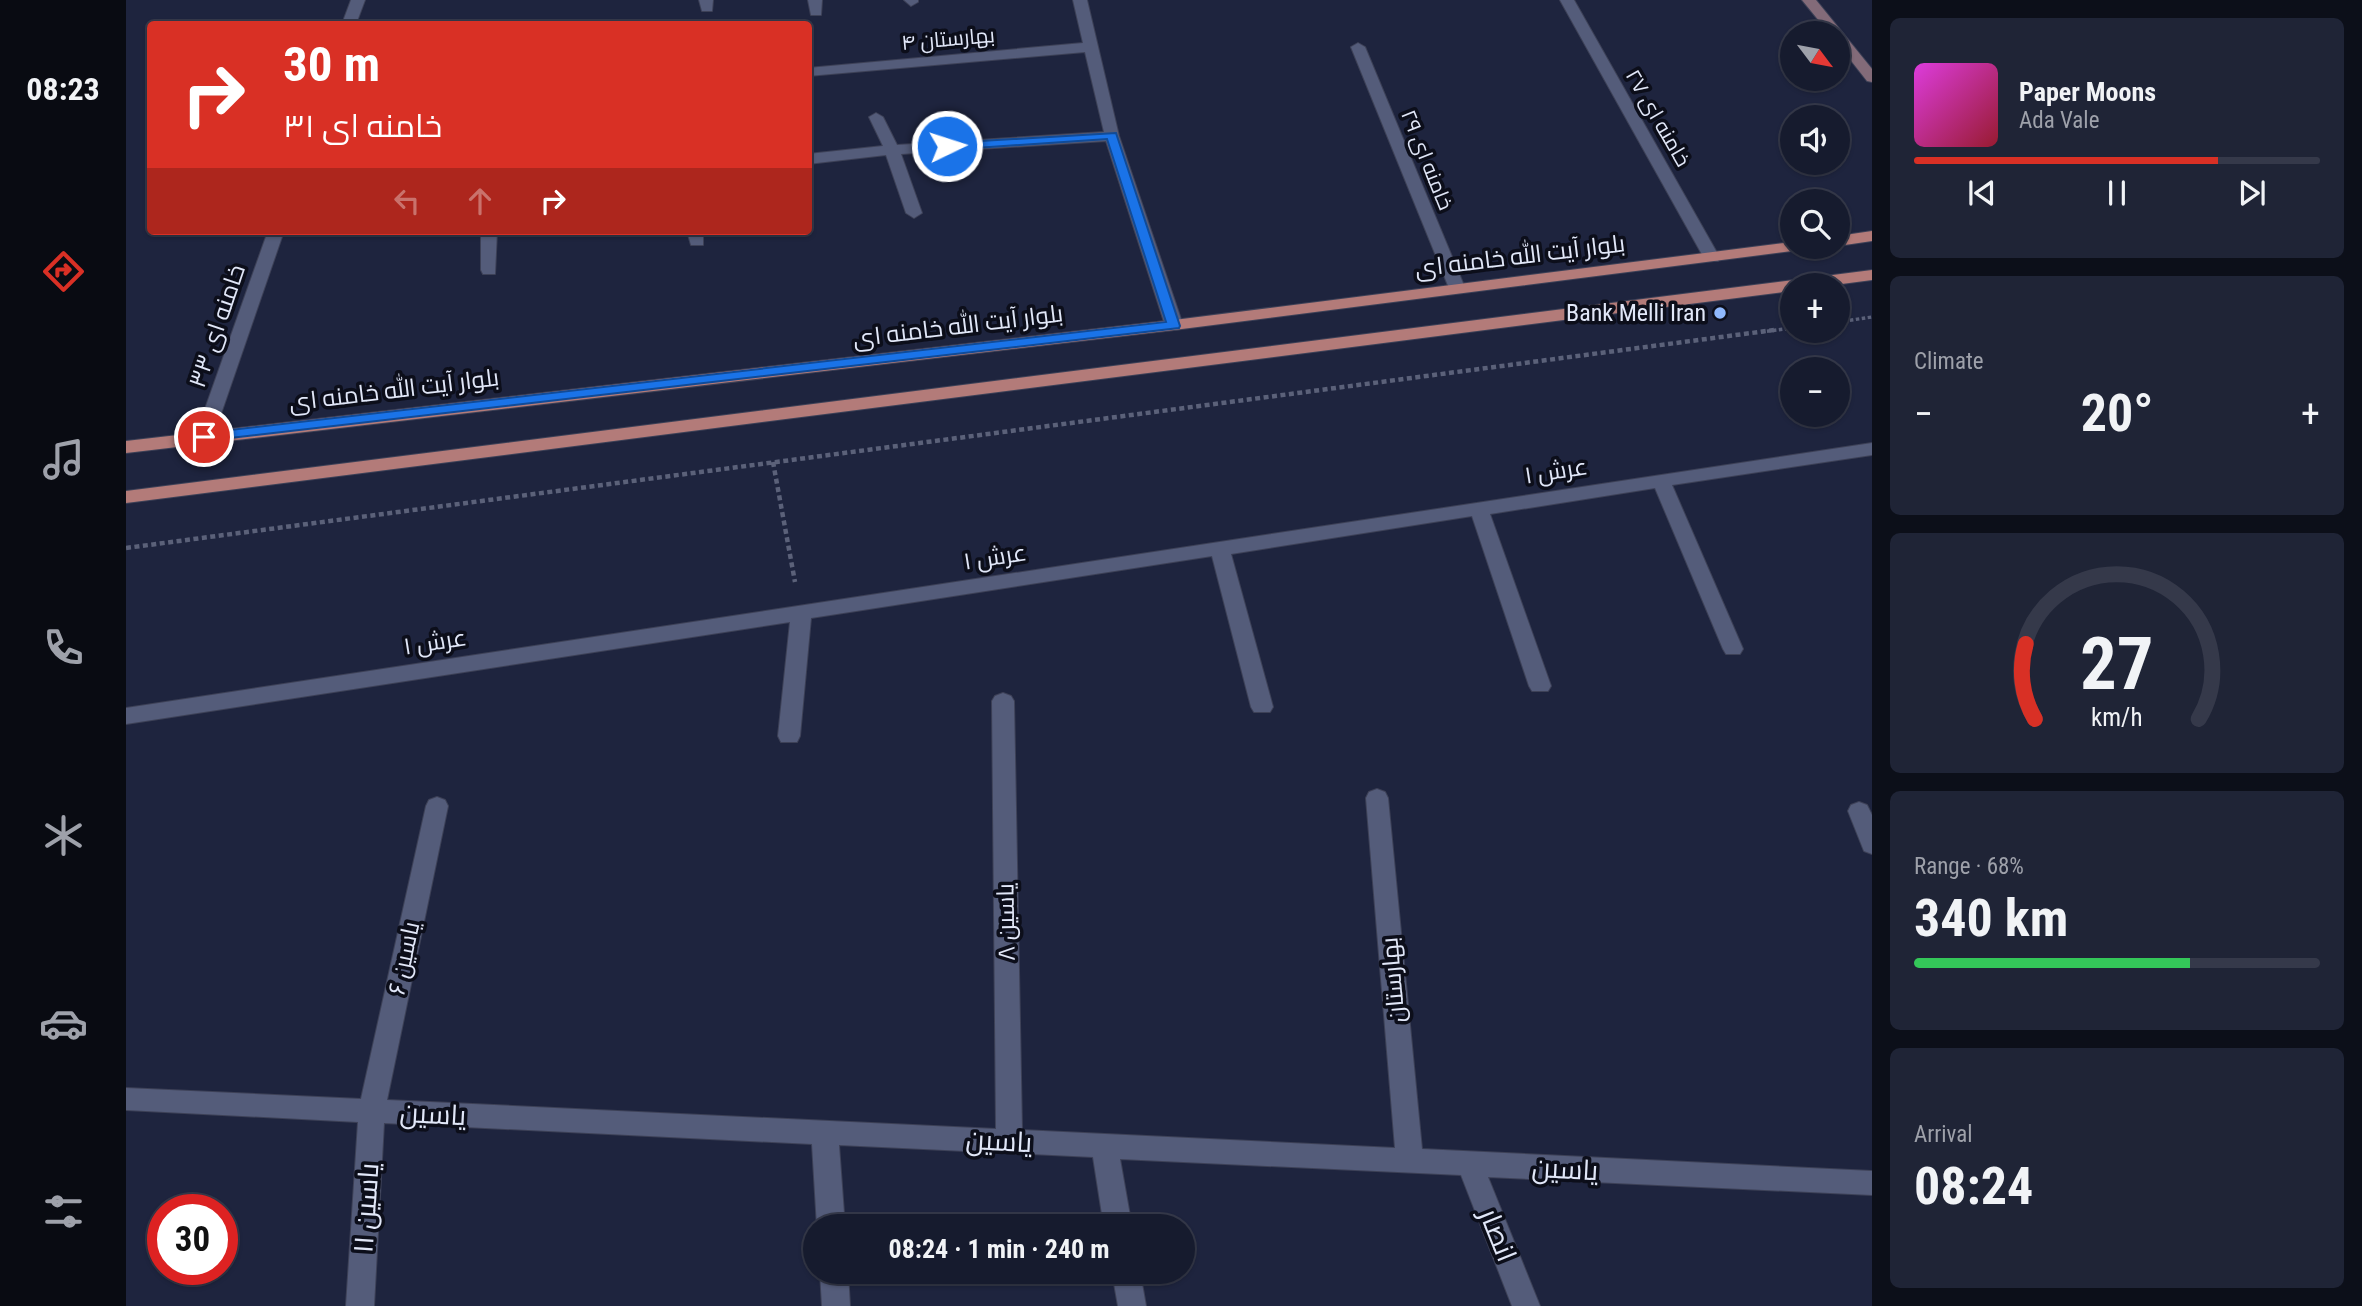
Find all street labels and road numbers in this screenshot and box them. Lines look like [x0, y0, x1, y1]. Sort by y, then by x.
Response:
street label: بهارستان ۴ [900, 23, 996, 56]
street label: خامنه ای ۲۷ [1620, 65, 1695, 171]
street label: خامنه ای ۲۹ [1395, 106, 1458, 214]
street label: بلوار آیت الله خامنه ای [1413, 227, 1627, 283]
street label: خامنه ای ۳۳ [183, 261, 251, 391]
street label: بلوار آیت الله خامنه ای [851, 297, 1065, 353]
street label: بلوار آیت الله خامنه ای [287, 361, 501, 417]
street label: عرش ۱ [1522, 452, 1590, 490]
street label: عرش ۱ [961, 538, 1029, 576]
street label: عرش ۱ [401, 623, 469, 661]
street label: یاسین ۸ [991, 882, 1021, 961]
street label: یاسین ۶ [383, 918, 426, 997]
street label: بهارستان [1375, 936, 1411, 1024]
street label: یاسین [399, 1096, 468, 1132]
street label: یاسین [965, 1123, 1034, 1159]
street label: یاسین [1531, 1151, 1600, 1187]
street label: یاسین ۱۱ [346, 1161, 386, 1254]
street label: انصار [1472, 1202, 1524, 1266]

